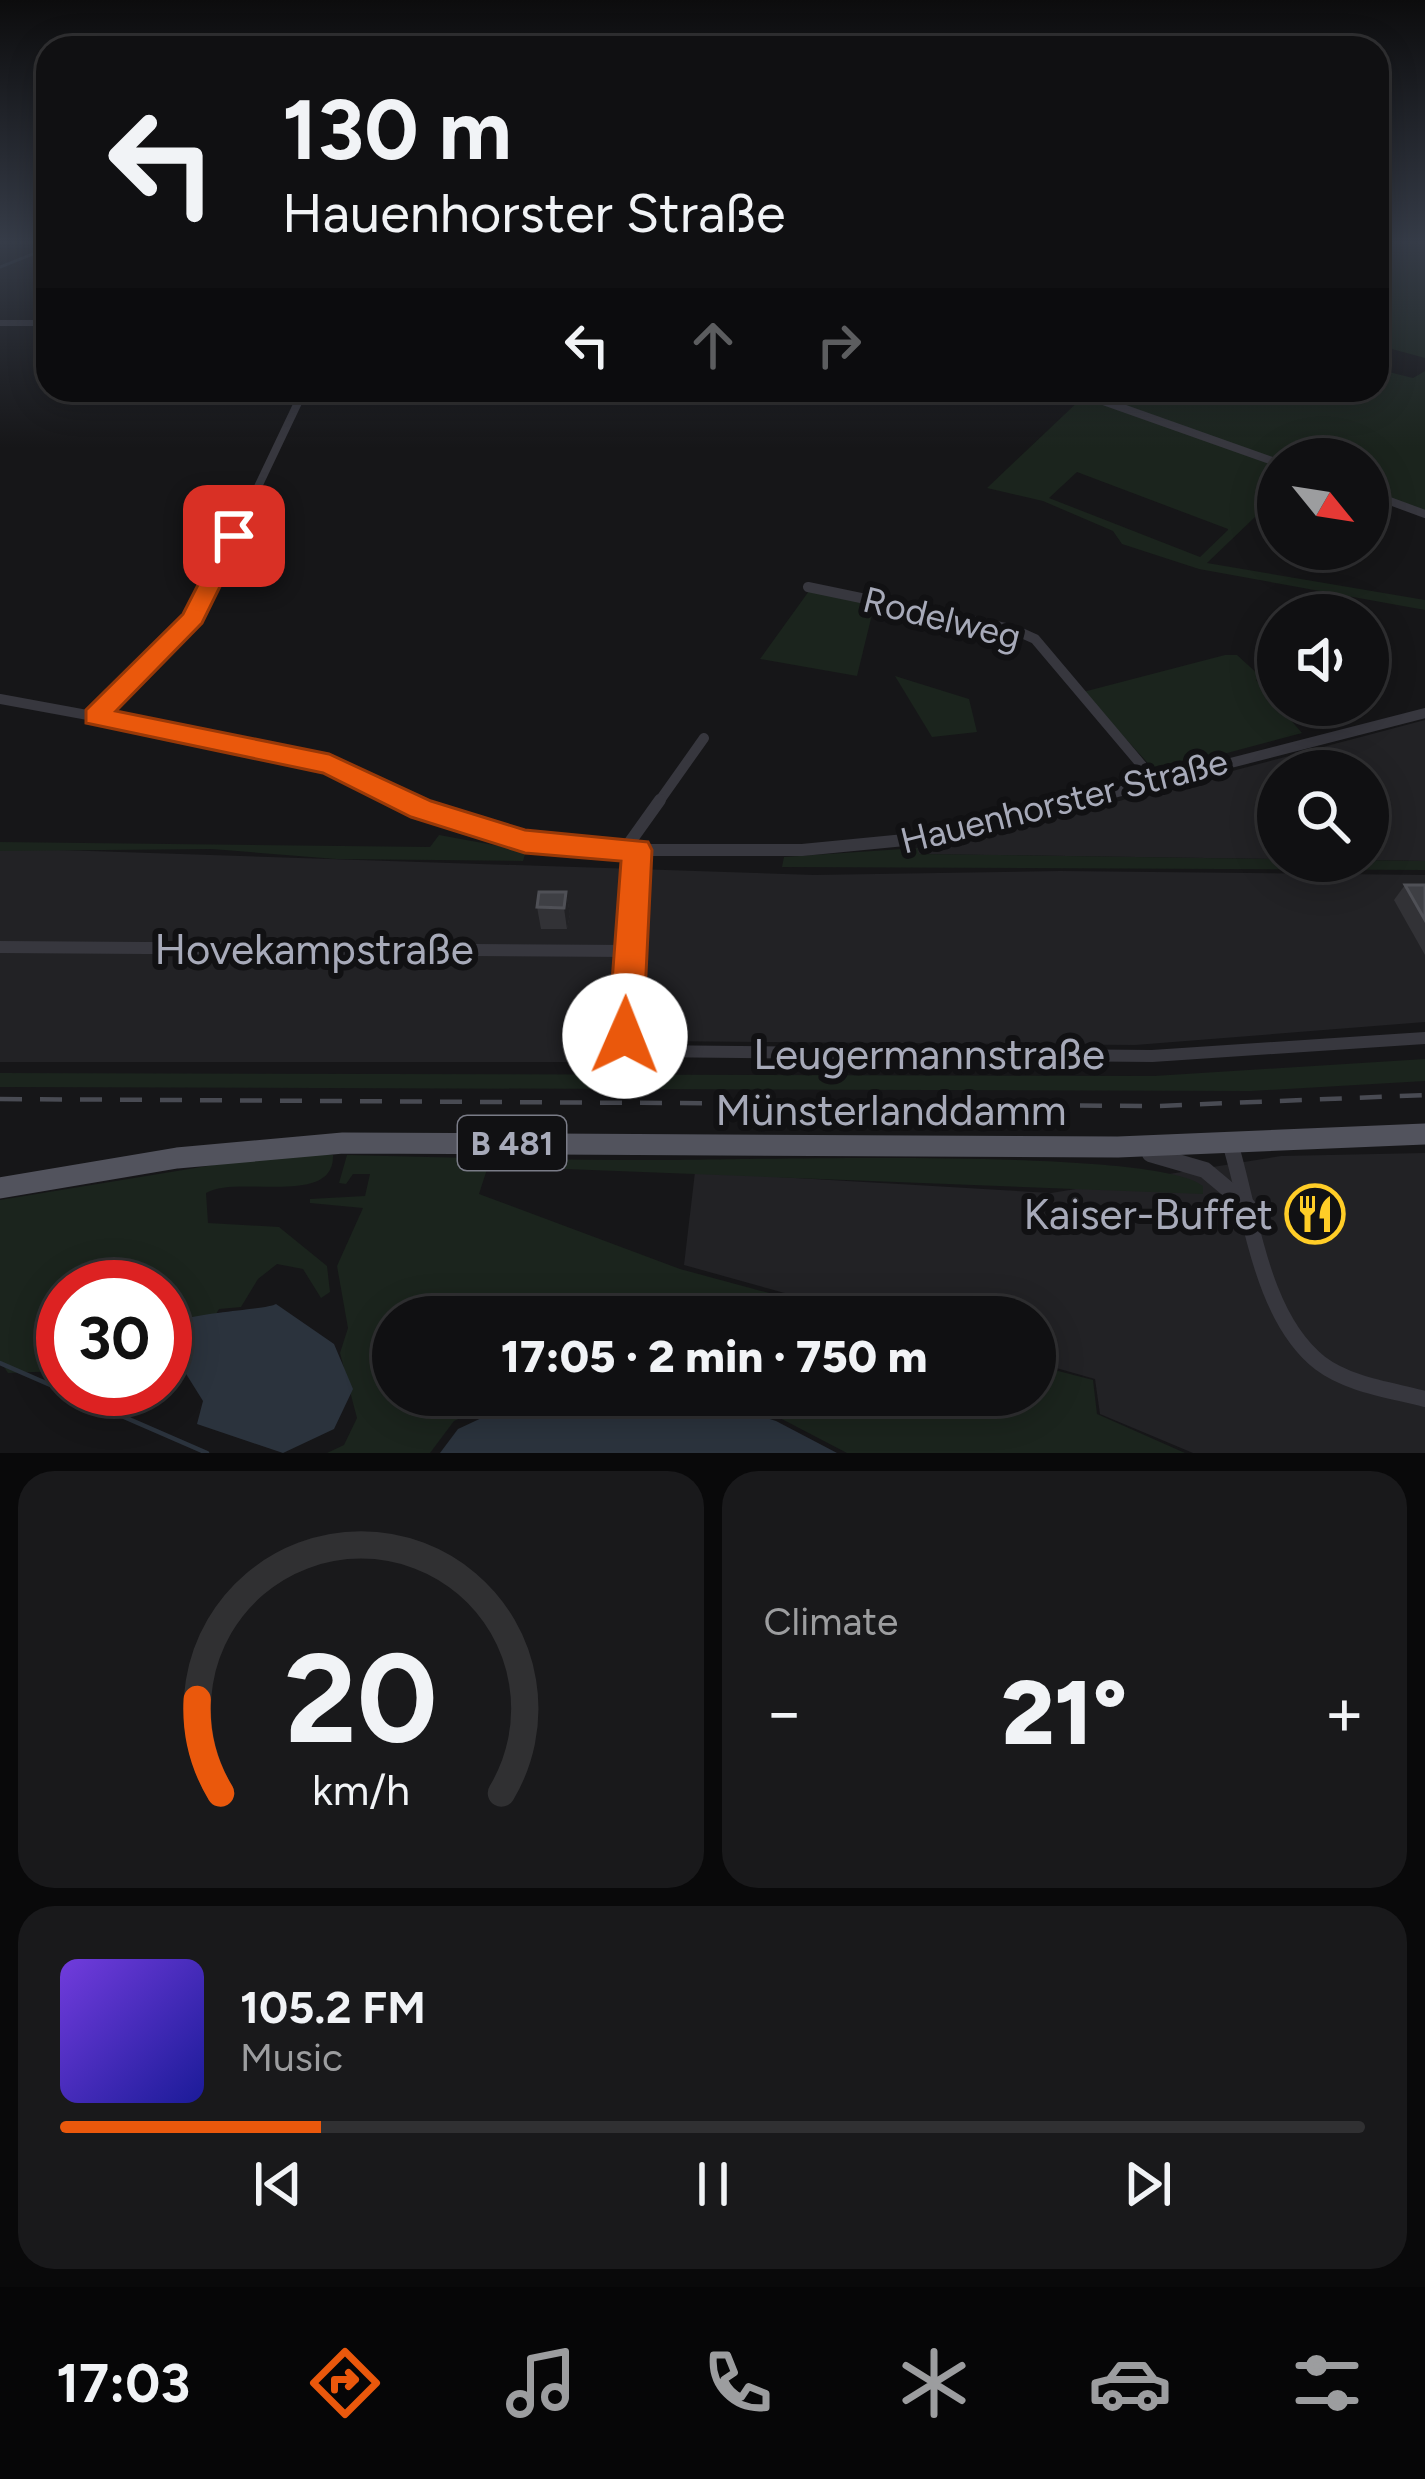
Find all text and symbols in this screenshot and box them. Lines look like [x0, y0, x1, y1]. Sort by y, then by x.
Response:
text: 130 m [282, 79, 512, 180]
icon: left [84, 84, 240, 240]
text: Hauenhorster Straße [282, 181, 785, 246]
icon: left [554, 312, 620, 378]
icon: ahead [680, 312, 746, 378]
icon: right [806, 312, 872, 378]
north arrow [1257, 438, 1389, 570]
map controls [1257, 438, 1389, 882]
pin [183, 485, 285, 587]
icon: arrive [201, 503, 267, 569]
street label: Rodelweg [859, 578, 1025, 658]
button: sound [1257, 594, 1389, 726]
street label: Hauenhorster Straße [896, 740, 1232, 862]
button: search [1257, 750, 1389, 882]
street label: Hovekampstraße [154, 924, 474, 975]
position arrow [562, 973, 688, 1099]
street label: Leugermannstraße [753, 1029, 1105, 1080]
street label: Münsterlanddamm [715, 1085, 1067, 1136]
road number: B 481 [458, 1116, 566, 1170]
restaurant icon: Kaiser-Buffet [1284, 1183, 1346, 1245]
place label: Kaiser-Buffet [1024, 1189, 1273, 1240]
speed limit sign: 30 [36, 1260, 192, 1416]
text: 17:05 · 2 min · 750 m [501, 1329, 927, 1383]
text: Climate [764, 1598, 898, 1645]
text: 20 [284, 1623, 437, 1773]
text: 21° [1001, 1658, 1127, 1767]
text: − [764, 1672, 805, 1752]
text: + [1324, 1672, 1365, 1752]
text: km/h [312, 1763, 410, 1815]
text: 105.2 FM [240, 1980, 426, 2034]
text: Music [240, 2034, 343, 2081]
icon: previous [245, 2151, 311, 2217]
icon: pause [680, 2151, 746, 2217]
icon: next [1115, 2151, 1181, 2217]
icon: directions [303, 2341, 387, 2425]
icon: music [499, 2341, 583, 2425]
icon: phone [696, 2341, 780, 2425]
icon: climate [892, 2341, 976, 2425]
icon: car [1088, 2341, 1172, 2425]
icon: filters [1285, 2341, 1369, 2425]
text: 17:03 [56, 2351, 190, 2416]

